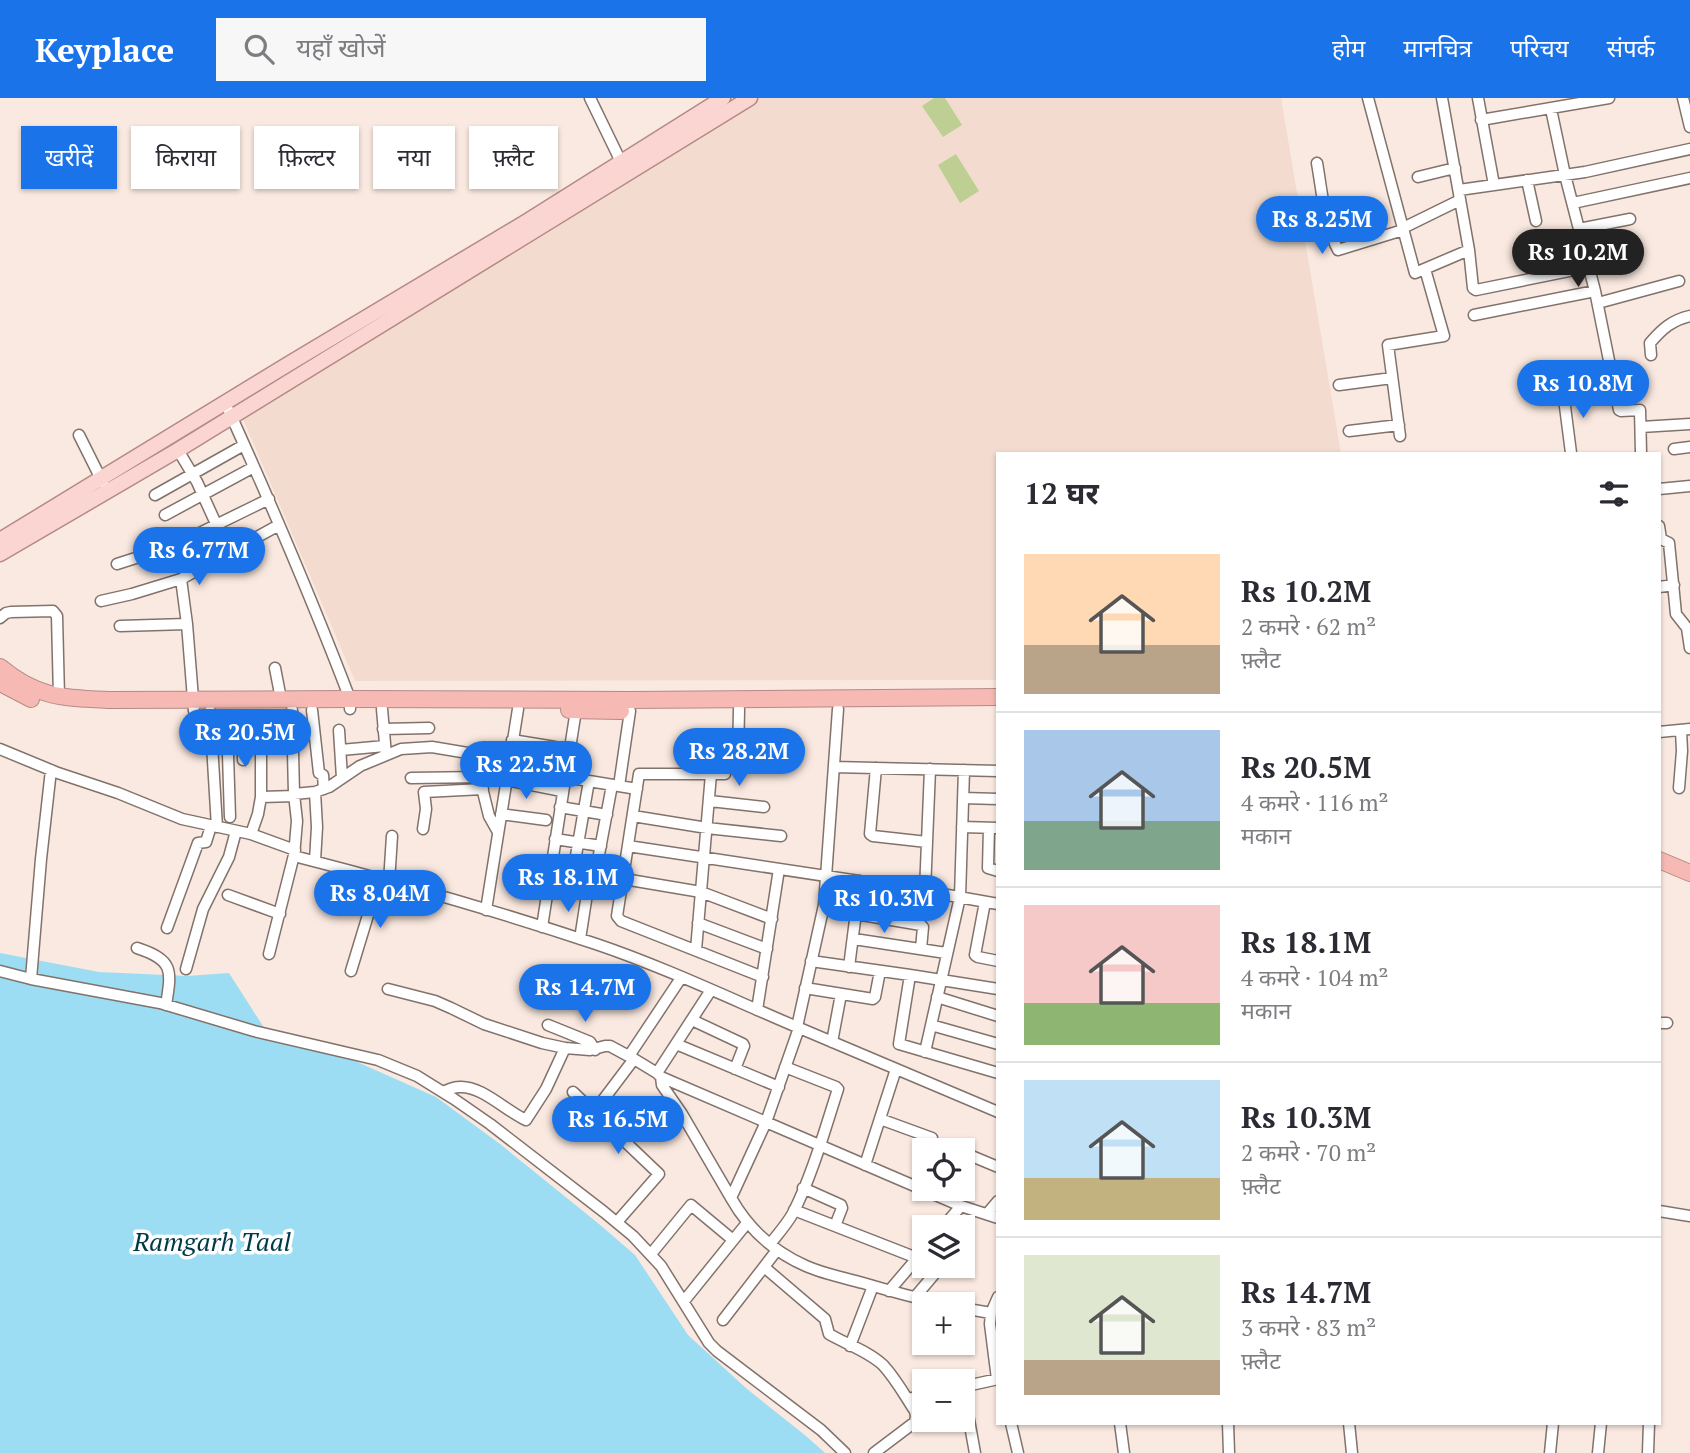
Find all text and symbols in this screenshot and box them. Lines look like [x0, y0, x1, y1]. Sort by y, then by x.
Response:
search box [216, 18, 706, 81]
text: Keyplace [35, 28, 174, 71]
icon: search [240, 30, 278, 68]
text: यहाँ खोजें [296, 30, 385, 64]
text: होम [1332, 32, 1365, 64]
text: मानचित्र [1403, 32, 1472, 64]
text: परिचय [1510, 32, 1569, 64]
text: संपर्क [1607, 32, 1655, 64]
chip: खरीदें [21, 126, 117, 189]
chip: किराया [131, 126, 240, 189]
chip: फ़िल्टर [254, 126, 359, 189]
chip: नया [373, 126, 455, 189]
chip: फ़्लैट [469, 126, 558, 189]
pin: Rs 8.25M [1250, 197, 1394, 256]
text: Rs 8.25M [1272, 203, 1372, 234]
pin: Rs 10.2M [1506, 230, 1650, 289]
text: Rs 10.2M [1528, 236, 1628, 267]
pin: Rs 10.8M [1511, 360, 1655, 420]
text: Rs 10.8M [1533, 367, 1633, 398]
text: 12 घर [1024, 473, 1099, 513]
icon: filters [1595, 475, 1633, 513]
pin: Rs 6.77M [127, 528, 271, 587]
text: Rs 6.77M [149, 534, 249, 565]
text: Rs 10.2M [1241, 571, 1371, 611]
icon: home [1080, 582, 1164, 666]
text: 2 कमरे · 62 m² [1241, 611, 1376, 642]
text: फ़्लैट [1241, 644, 1281, 675]
pin: Rs 20.5M [173, 710, 317, 769]
text: Rs 20.5M [195, 716, 295, 747]
pin: Rs 28.2M [667, 728, 811, 788]
text: Rs 28.2M [689, 735, 789, 766]
pin: Rs 22.5M [454, 742, 598, 801]
text: Rs 20.5M [1241, 747, 1371, 787]
text: Rs 22.5M [476, 748, 576, 779]
icon: home [1080, 758, 1164, 842]
text: 4 कमरे · 116 m² [1241, 787, 1389, 818]
text: मकान [1241, 820, 1291, 851]
pin: Rs 18.1M [496, 854, 640, 914]
text: Rs 18.1M [518, 861, 618, 892]
pin: Rs 8.04M [308, 870, 452, 930]
pin: Rs 10.3M [812, 876, 956, 935]
text: Rs 8.04M [330, 877, 430, 908]
text: Rs 10.3M [834, 882, 934, 913]
text: Rs 18.1M [1241, 922, 1371, 962]
icon: home [1080, 933, 1164, 1017]
text: 4 कमरे · 104 m² [1241, 962, 1389, 993]
pin: Rs 14.7M [513, 964, 657, 1024]
text: Rs 14.7M [535, 971, 635, 1002]
text: मकान [1241, 995, 1291, 1026]
pin: Rs 16.5M [546, 1096, 690, 1156]
text: Rs 10.3M [1241, 1097, 1371, 1137]
text: Rs 16.5M [568, 1103, 668, 1134]
icon: home [1080, 1108, 1164, 1192]
text: 2 कमरे · 70 m² [1241, 1137, 1376, 1168]
map controls [912, 1138, 975, 1432]
button: locate [912, 1138, 975, 1201]
text: फ़्लैट [1241, 1170, 1281, 1201]
button: layers [912, 1215, 975, 1278]
water label: Ramgarh Taal [132, 1224, 292, 1258]
text: Rs 14.7M [1241, 1272, 1371, 1312]
icon: home [1080, 1283, 1164, 1367]
button: + [912, 1292, 975, 1355]
text: 3 कमरे · 83 m² [1241, 1312, 1376, 1343]
text: फ़्लैट [1241, 1345, 1281, 1376]
button: − [912, 1369, 975, 1432]

